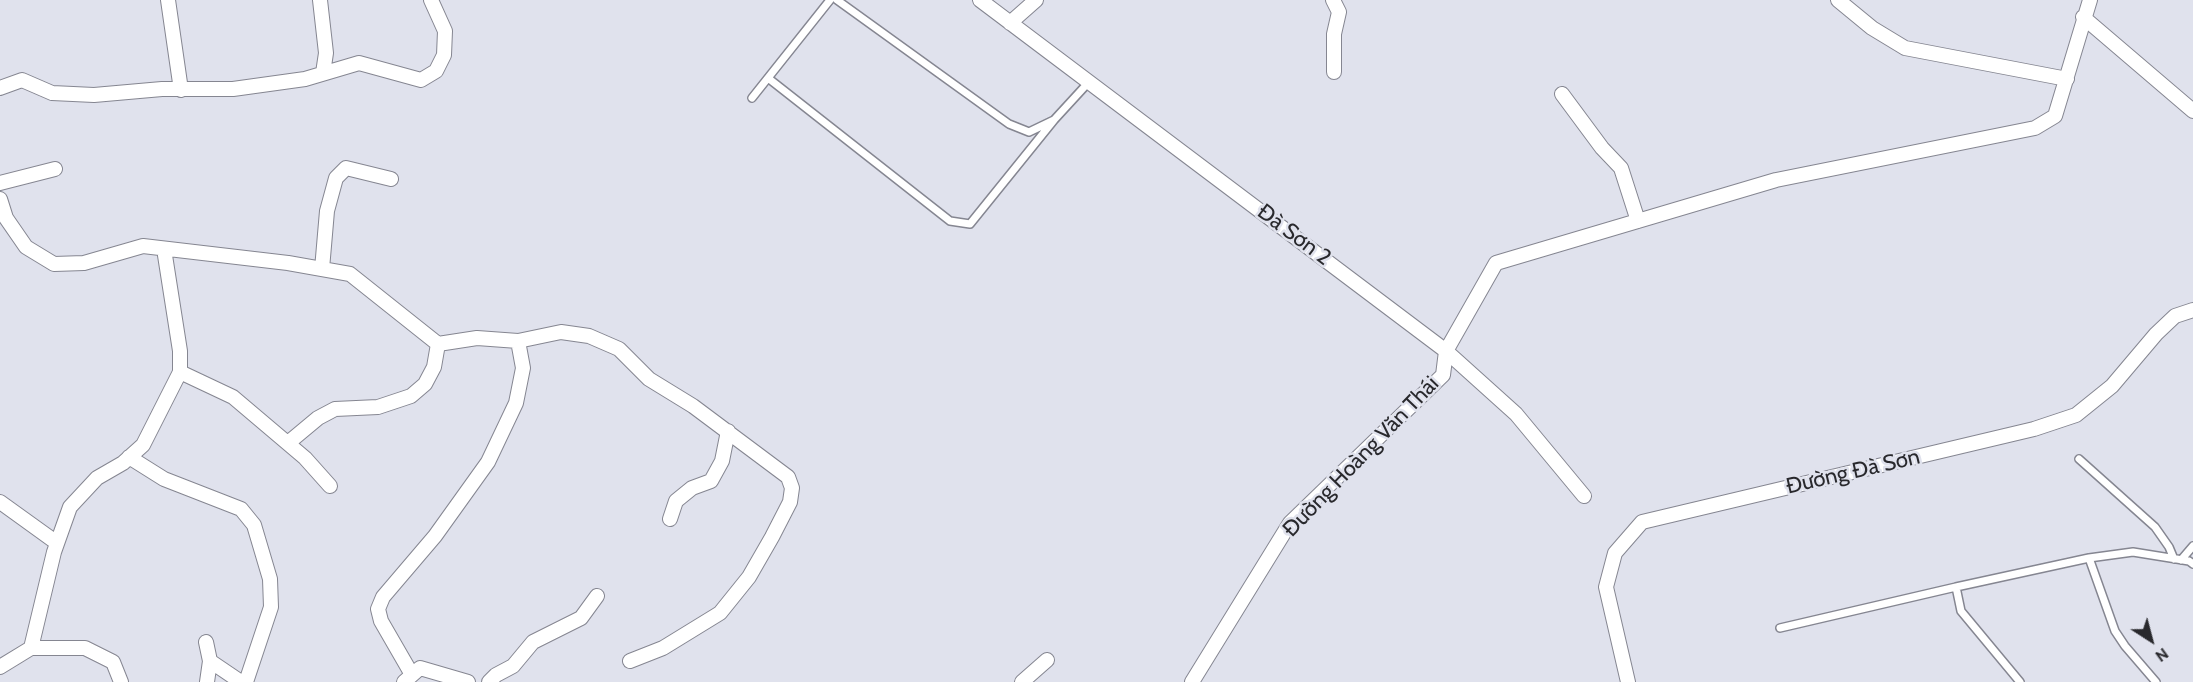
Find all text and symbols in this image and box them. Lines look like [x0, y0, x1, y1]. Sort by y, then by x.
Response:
street label: Đà Sơn 2 [1252, 199, 1336, 271]
street label: Đường Hoàng Văn Thái [1278, 371, 1444, 543]
street label: Đường Đà Sơn [1783, 444, 1923, 500]
north arrow [2121, 610, 2181, 670]
text: N [2152, 644, 2172, 666]

